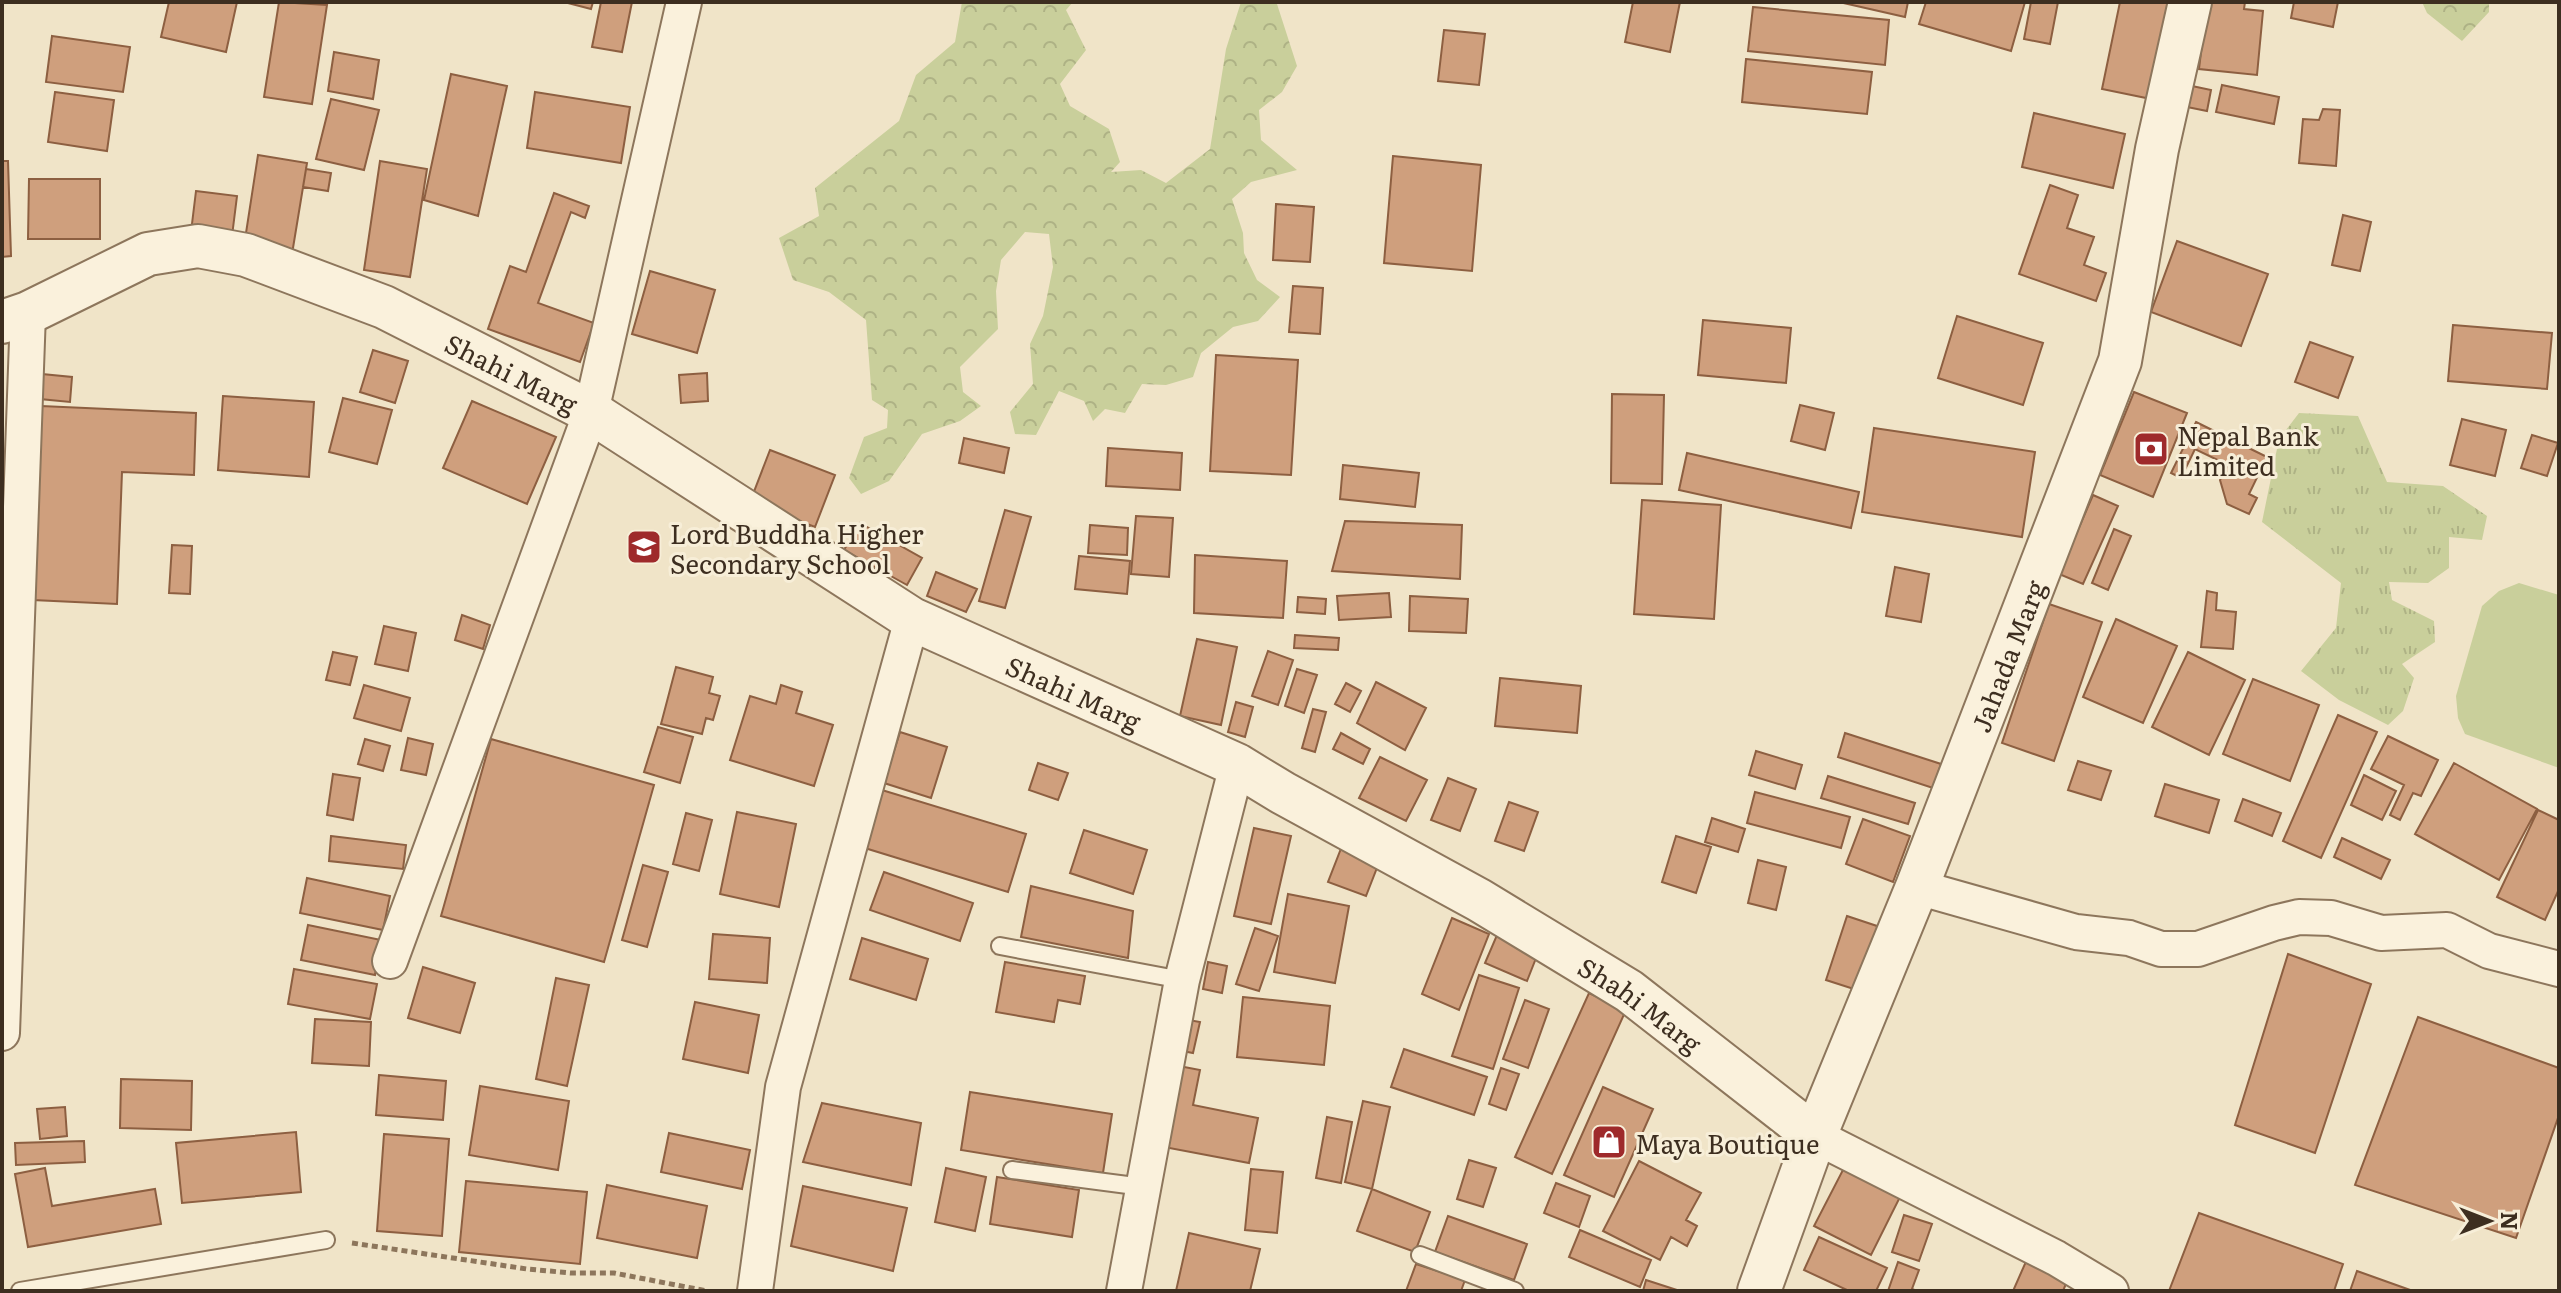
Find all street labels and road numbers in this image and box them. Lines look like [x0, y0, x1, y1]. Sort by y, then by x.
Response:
street label: Shahi Marg [439, 322, 586, 422]
street label: Jahada Marg [1959, 573, 2053, 737]
street label: Shahi Marg [1000, 645, 1148, 739]
street label: Shahi Marg [1572, 946, 1711, 1061]

